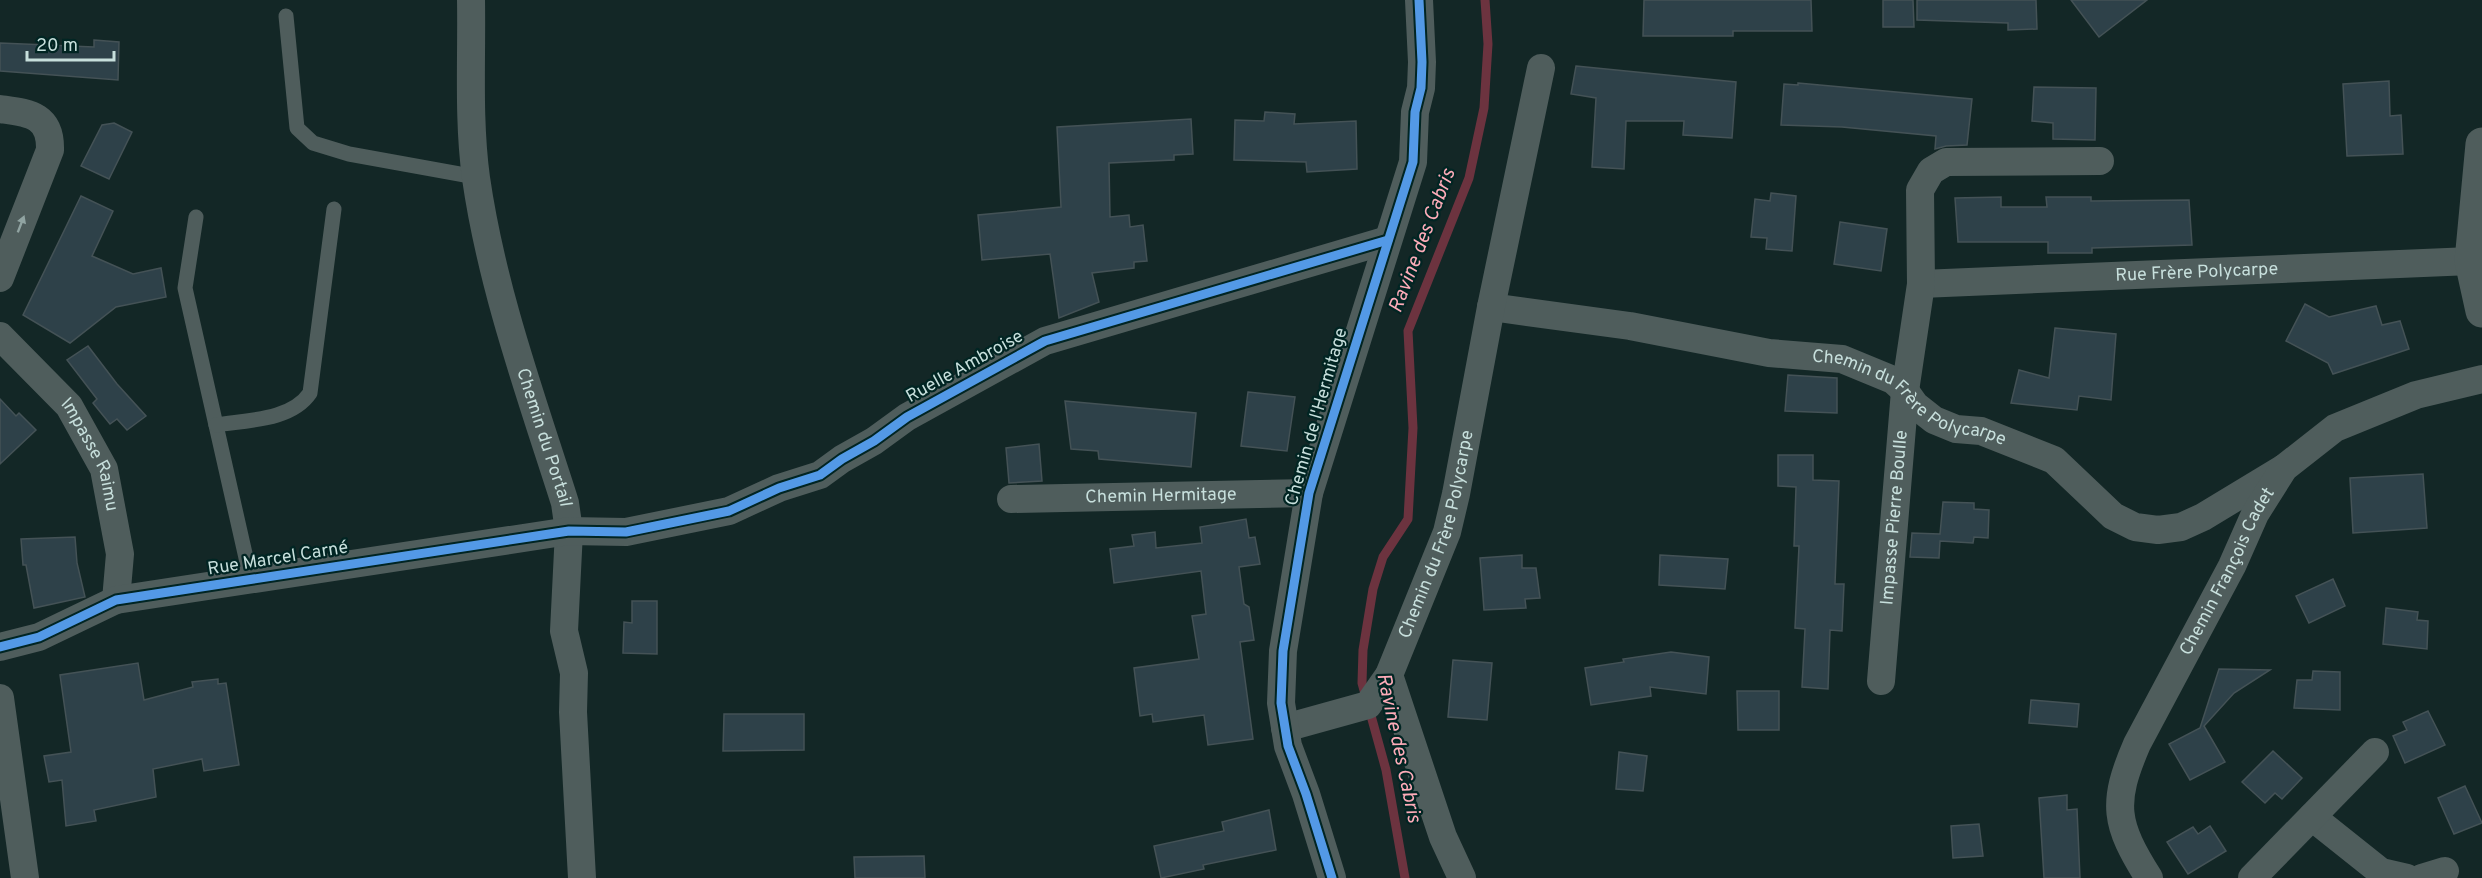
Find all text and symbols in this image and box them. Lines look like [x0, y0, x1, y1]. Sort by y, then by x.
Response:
scale bar [27, 24, 114, 62]
text: 20 m [36, 35, 78, 58]
water label: Ravine des Cabris [1384, 164, 1463, 317]
one-way arrow [16, 214, 26, 232]
street label: Rue Frère Polycarpe [2115, 258, 2279, 287]
street label: Ruelle Ambroise [902, 325, 1028, 409]
street label: Chemin de l'Hermitage [1281, 325, 1353, 509]
street label: Chemin du Frère Polycarpe [1811, 345, 2009, 451]
street label: Chemin du Portail [511, 365, 577, 508]
street label: Impasse Raimu [56, 393, 123, 513]
street label: Chemin du Frère Polycarpe [1394, 428, 1479, 642]
street label: Impasse Pierre Boulle [1876, 429, 1913, 606]
street label: Chemin Hermitage [1085, 483, 1237, 509]
street label: Chemin François Cadet [2175, 483, 2280, 660]
street label: Rue Marcel Carné [206, 537, 350, 581]
water label: Ravine des Cabris [1369, 671, 1427, 826]

